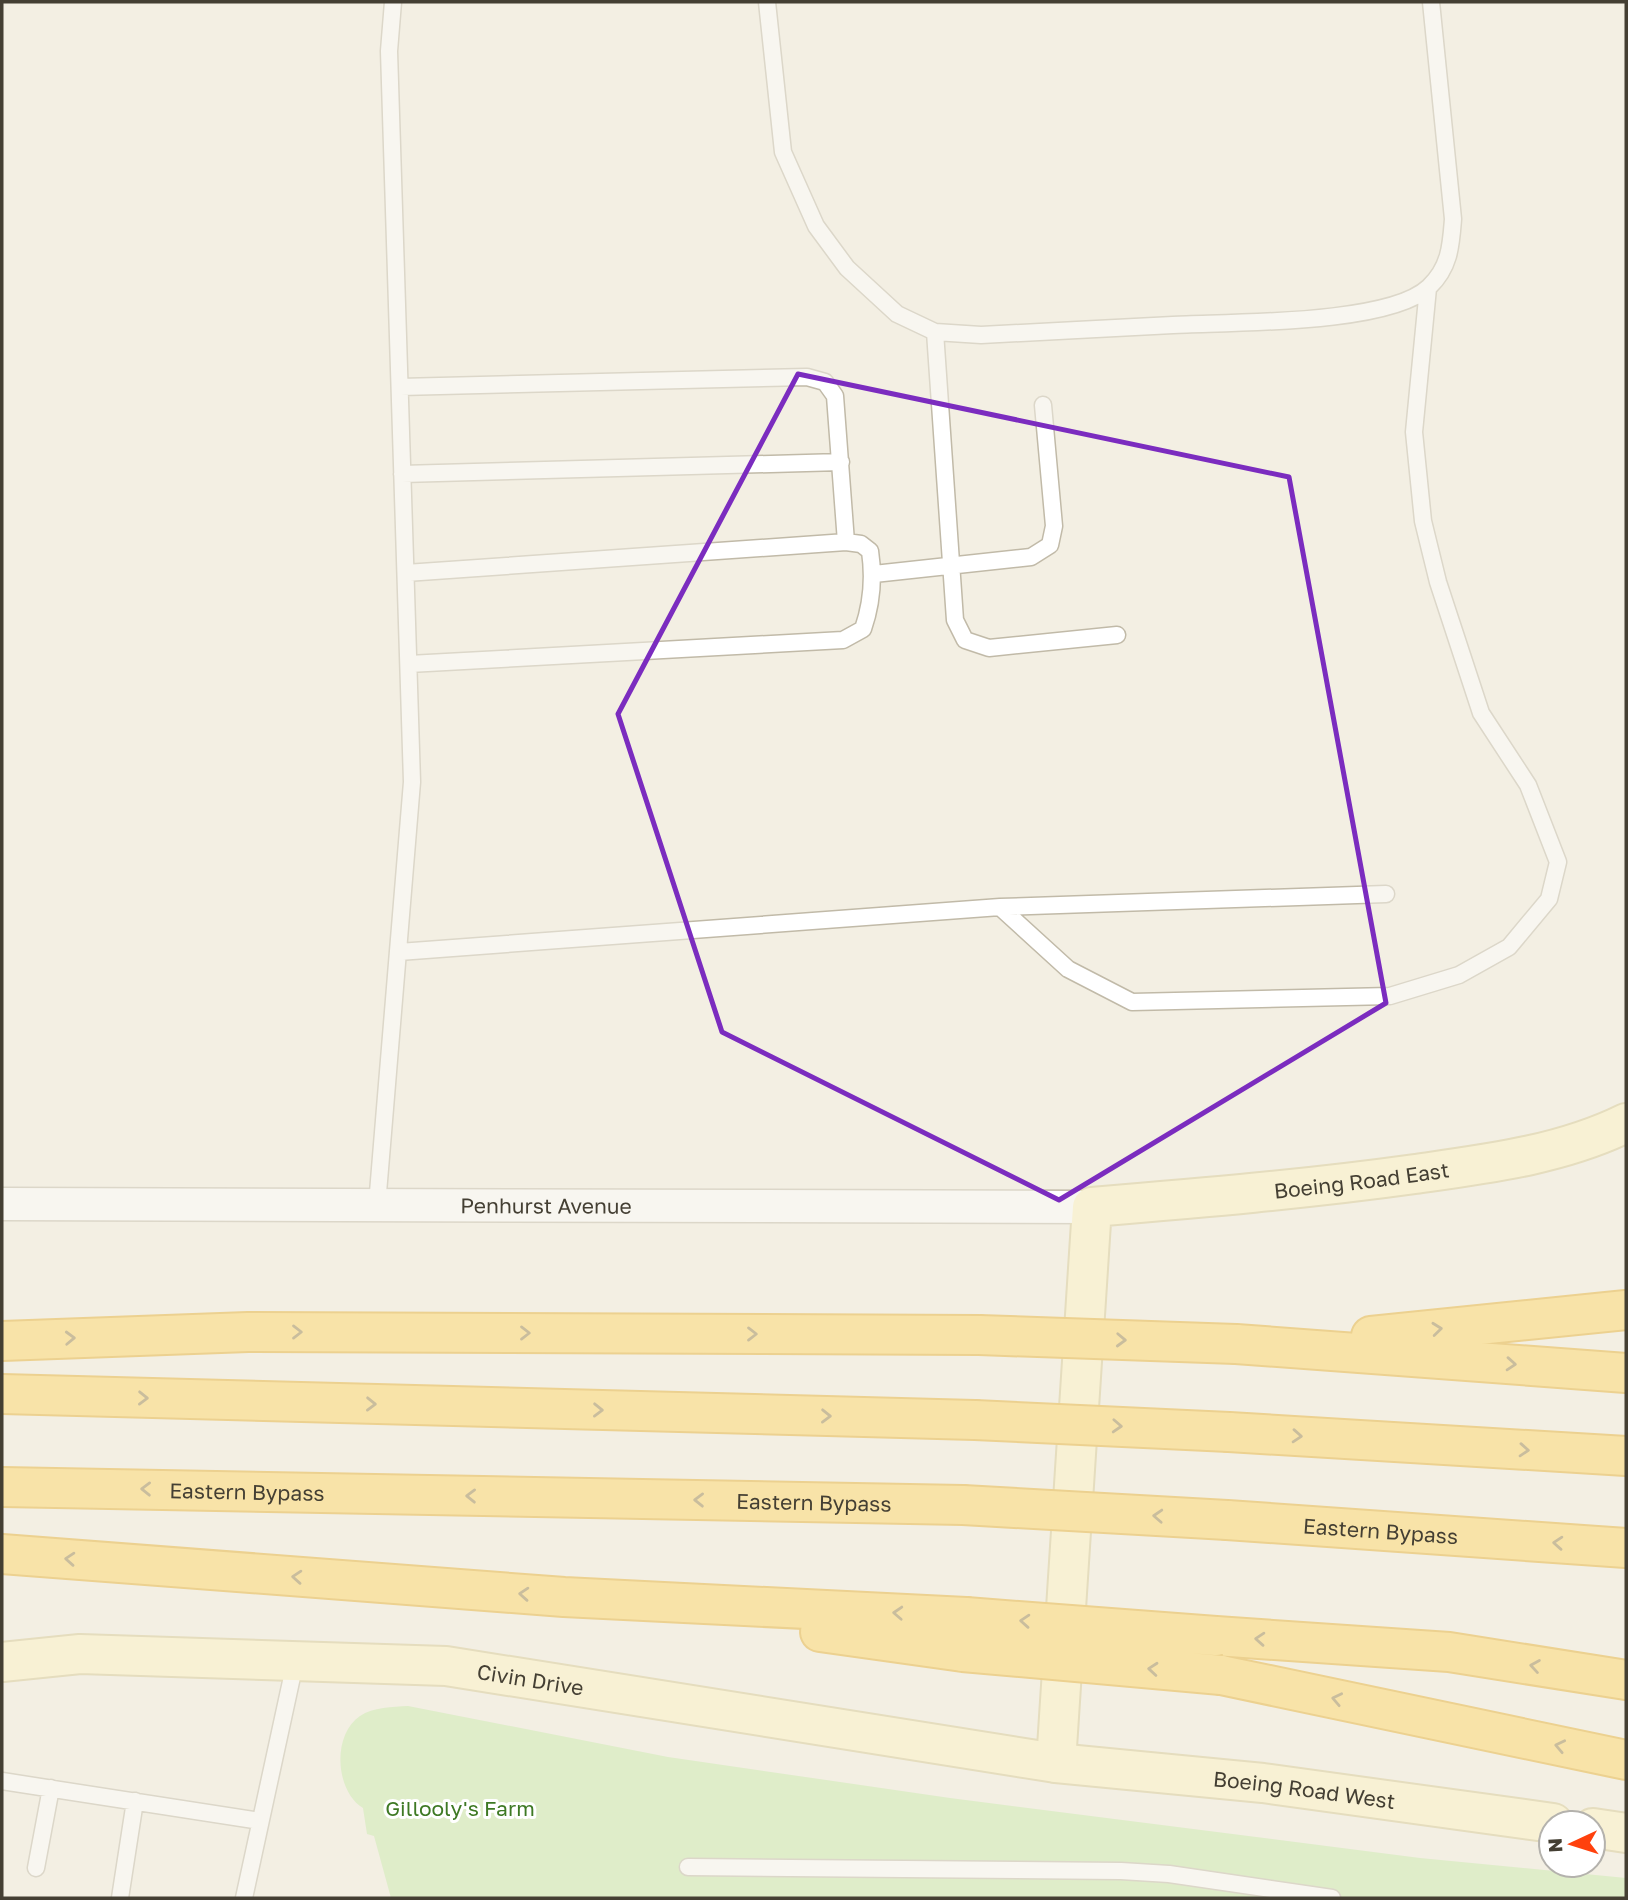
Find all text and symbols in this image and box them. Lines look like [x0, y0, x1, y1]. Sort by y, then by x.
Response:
street label: Boeing Road East [1273, 1156, 1451, 1204]
street label: Penhurst Avenue [460, 1192, 632, 1219]
one-way arrow [1432, 1322, 1443, 1337]
one-way arrow [293, 1324, 303, 1340]
one-way arrow [520, 1325, 531, 1341]
one-way arrow [748, 1326, 758, 1342]
one-way arrow [65, 1331, 76, 1346]
one-way arrow [1116, 1332, 1127, 1348]
one-way arrow [1505, 1356, 1516, 1371]
one-way arrow [139, 1390, 149, 1406]
one-way arrow [366, 1396, 377, 1412]
one-way arrow [594, 1402, 604, 1418]
one-way arrow [820, 1408, 831, 1423]
one-way arrow [1112, 1419, 1123, 1434]
one-way arrow [1292, 1428, 1303, 1443]
one-way arrow [1519, 1442, 1530, 1457]
street label: Eastern Bypass [169, 1477, 325, 1506]
one-way arrow [140, 1482, 151, 1497]
one-way arrow [465, 1488, 476, 1503]
street label: Eastern Bypass [736, 1488, 892, 1517]
one-way arrow [693, 1492, 703, 1508]
one-way arrow [1153, 1509, 1164, 1524]
street label: Eastern Bypass [1302, 1512, 1459, 1549]
one-way arrow [1552, 1536, 1563, 1551]
one-way arrow [64, 1552, 75, 1567]
one-way arrow [291, 1570, 302, 1585]
one-way arrow [518, 1587, 529, 1602]
one-way arrow [892, 1606, 903, 1621]
one-way arrow [1020, 1614, 1031, 1629]
one-way arrow [1254, 1632, 1265, 1647]
street label: Civin Drive [475, 1658, 585, 1701]
one-way arrow [1529, 1658, 1540, 1673]
one-way arrow [1148, 1662, 1159, 1677]
one-way arrow [1331, 1693, 1343, 1708]
one-way arrow [1554, 1739, 1566, 1754]
street label: Boeing Road West [1212, 1765, 1397, 1814]
park label: Gillooly's Farm [385, 1795, 535, 1821]
north arrow [1537, 1809, 1607, 1879]
text: N [1543, 1837, 1567, 1853]

